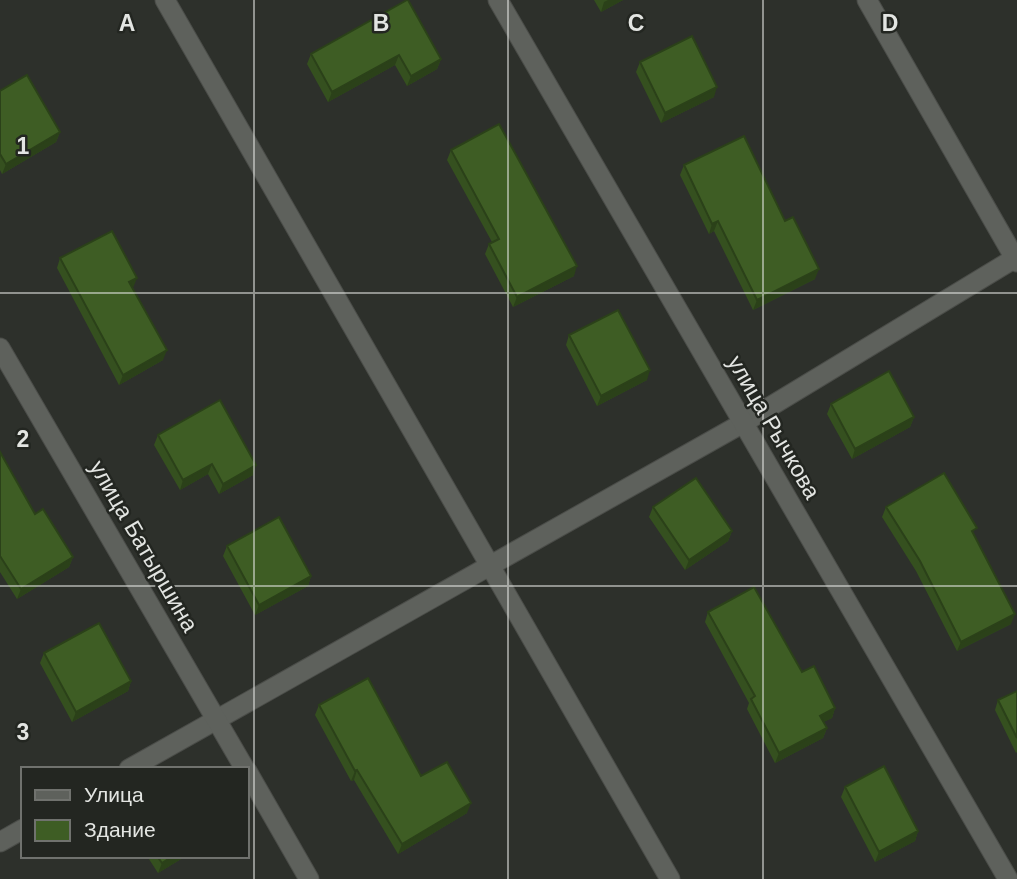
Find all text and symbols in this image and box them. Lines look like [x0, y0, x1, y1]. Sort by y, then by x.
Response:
text: A [119, 10, 135, 36]
text: B [373, 10, 389, 36]
text: C [628, 10, 644, 36]
text: D [882, 10, 898, 36]
text: 1 [17, 133, 30, 159]
street label: улица Рычкова [722, 351, 826, 504]
text: 2 [17, 426, 29, 452]
street label: улица Батыршина [84, 456, 204, 637]
text: 3 [17, 719, 29, 745]
legend [21, 767, 248, 858]
text: Улица [84, 783, 144, 806]
text: Здание [84, 818, 156, 841]

